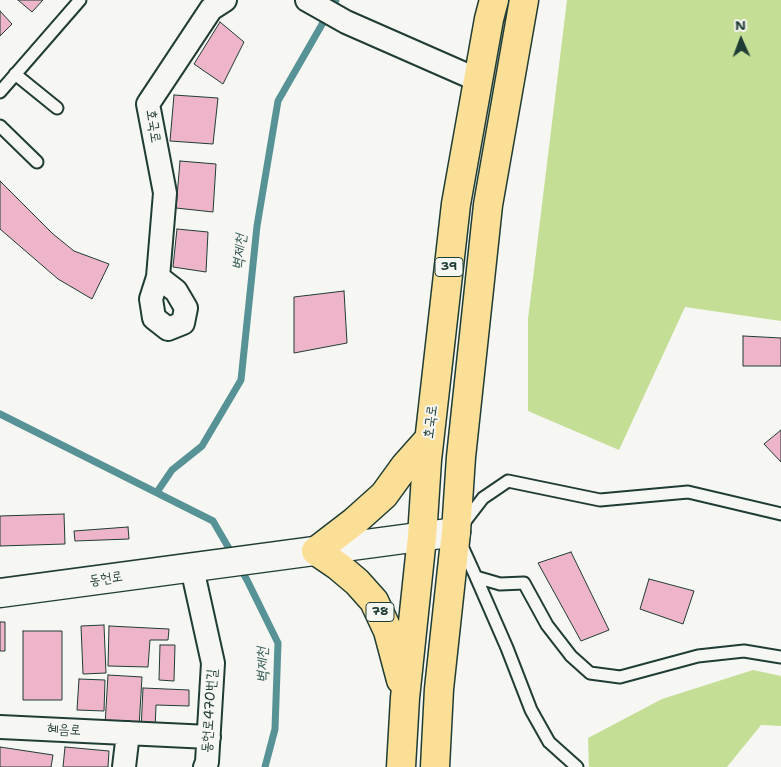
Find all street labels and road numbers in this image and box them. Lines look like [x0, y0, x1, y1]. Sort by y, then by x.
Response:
street label: 호국로 [142, 108, 164, 144]
road number: 39 [435, 258, 463, 276]
street label: 호국로 [421, 404, 441, 440]
street label: 동헌로 [88, 568, 124, 590]
road number: 78 [366, 602, 394, 622]
street label: 동헌로470번길 [199, 668, 221, 754]
street label: 혜음로 [47, 721, 81, 739]

